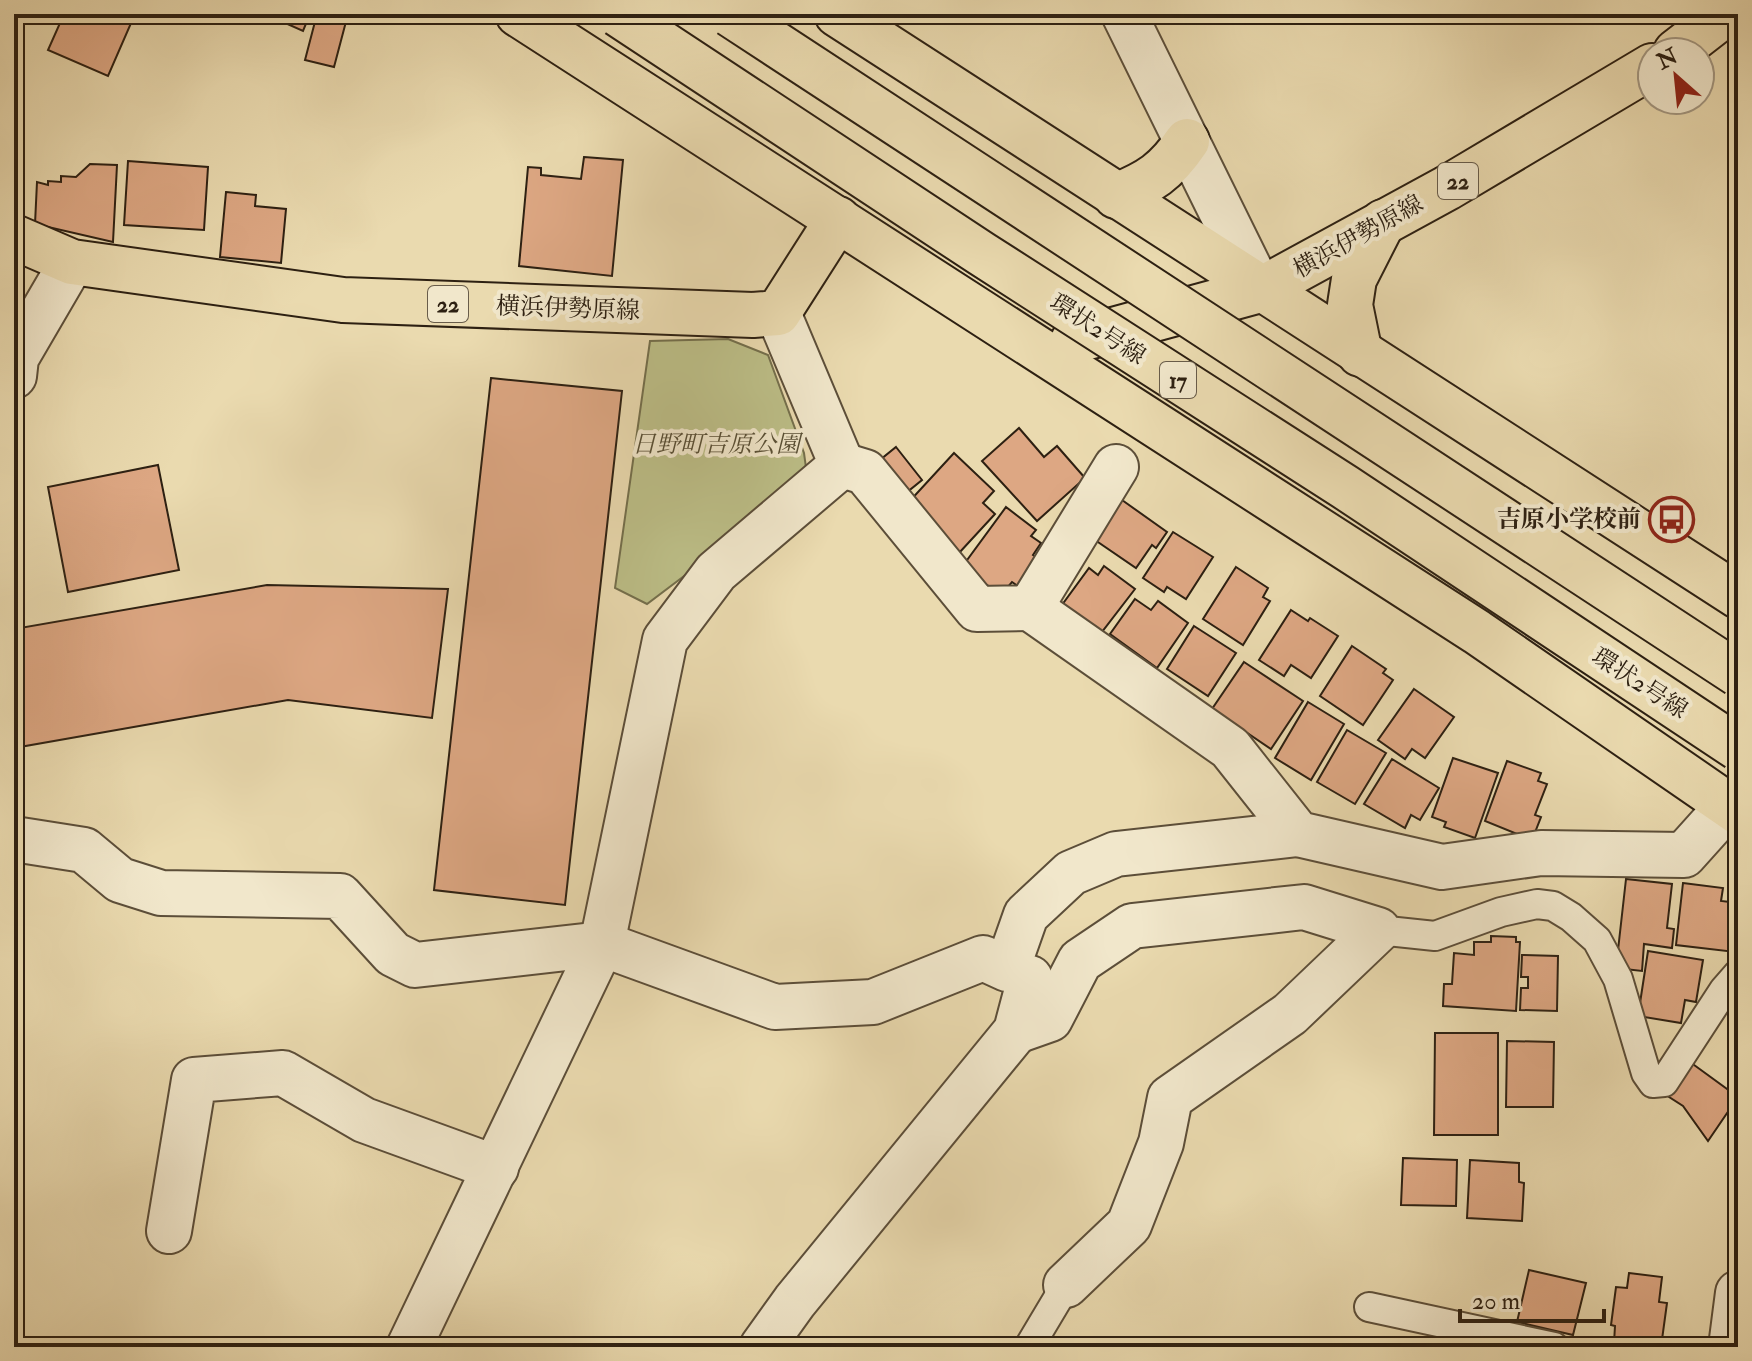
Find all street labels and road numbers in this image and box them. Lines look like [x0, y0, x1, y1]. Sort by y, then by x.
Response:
road number: 22 [1438, 163, 1478, 199]
street label: 横浜伊勢原線 [1288, 188, 1429, 285]
road number: 22 [428, 286, 468, 322]
street label: 環状2号線 [1044, 287, 1152, 372]
street label: 横浜伊勢原線 [495, 290, 640, 327]
road number: 17 [1160, 362, 1196, 398]
street label: 環状2号線 [1586, 641, 1694, 726]

